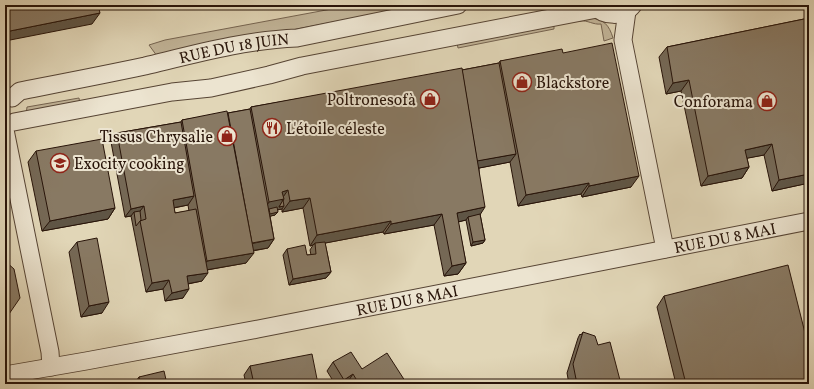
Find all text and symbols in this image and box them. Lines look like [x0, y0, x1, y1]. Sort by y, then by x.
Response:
street label: RUE DU 18 JUIN [177, 29, 290, 70]
shop icon: Blackstore [511, 71, 533, 93]
place label: Blackstore [536, 73, 609, 95]
shop icon: Poltronesofà [419, 88, 441, 110]
place label: Poltronesofà [327, 90, 416, 112]
shop icon: Conforama [756, 90, 778, 112]
place label: Conforama [674, 92, 753, 114]
restaurant icon: L'étoile céleste [261, 117, 283, 139]
place label: L'étoile céleste [286, 119, 385, 141]
shop icon: Tissus Chrysalie [216, 125, 238, 147]
place label: Tissus Chrysalie [100, 127, 213, 149]
school or university icon: Exocity cooking [49, 152, 71, 174]
place label: Exocity cooking [74, 154, 184, 176]
street label: RUE DU 8 MAI [672, 219, 778, 260]
street label: RUE DU 8 MAI [355, 281, 460, 323]

